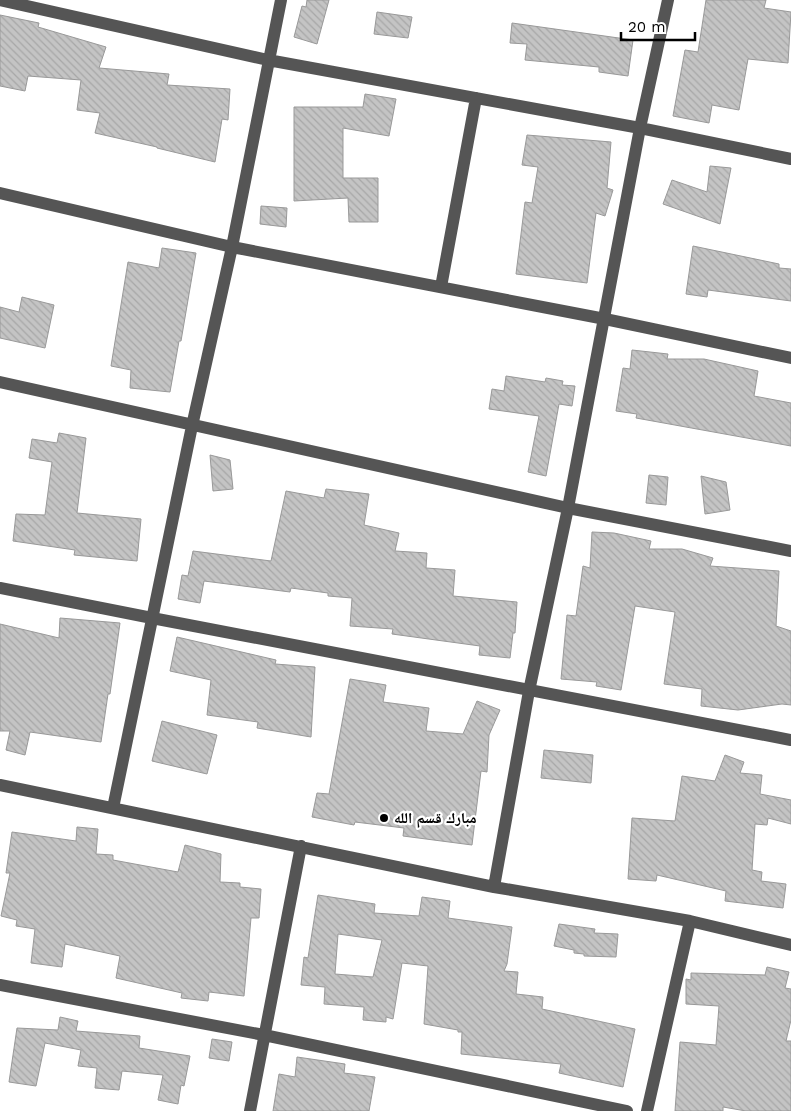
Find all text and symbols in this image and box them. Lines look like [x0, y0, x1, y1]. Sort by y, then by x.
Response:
scale bar [621, 10, 695, 42]
text: 20 m [628, 18, 666, 36]
place label: مبارك قسم الله [394, 809, 477, 828]
marker: مبارك قسم الله [378, 812, 390, 824]

